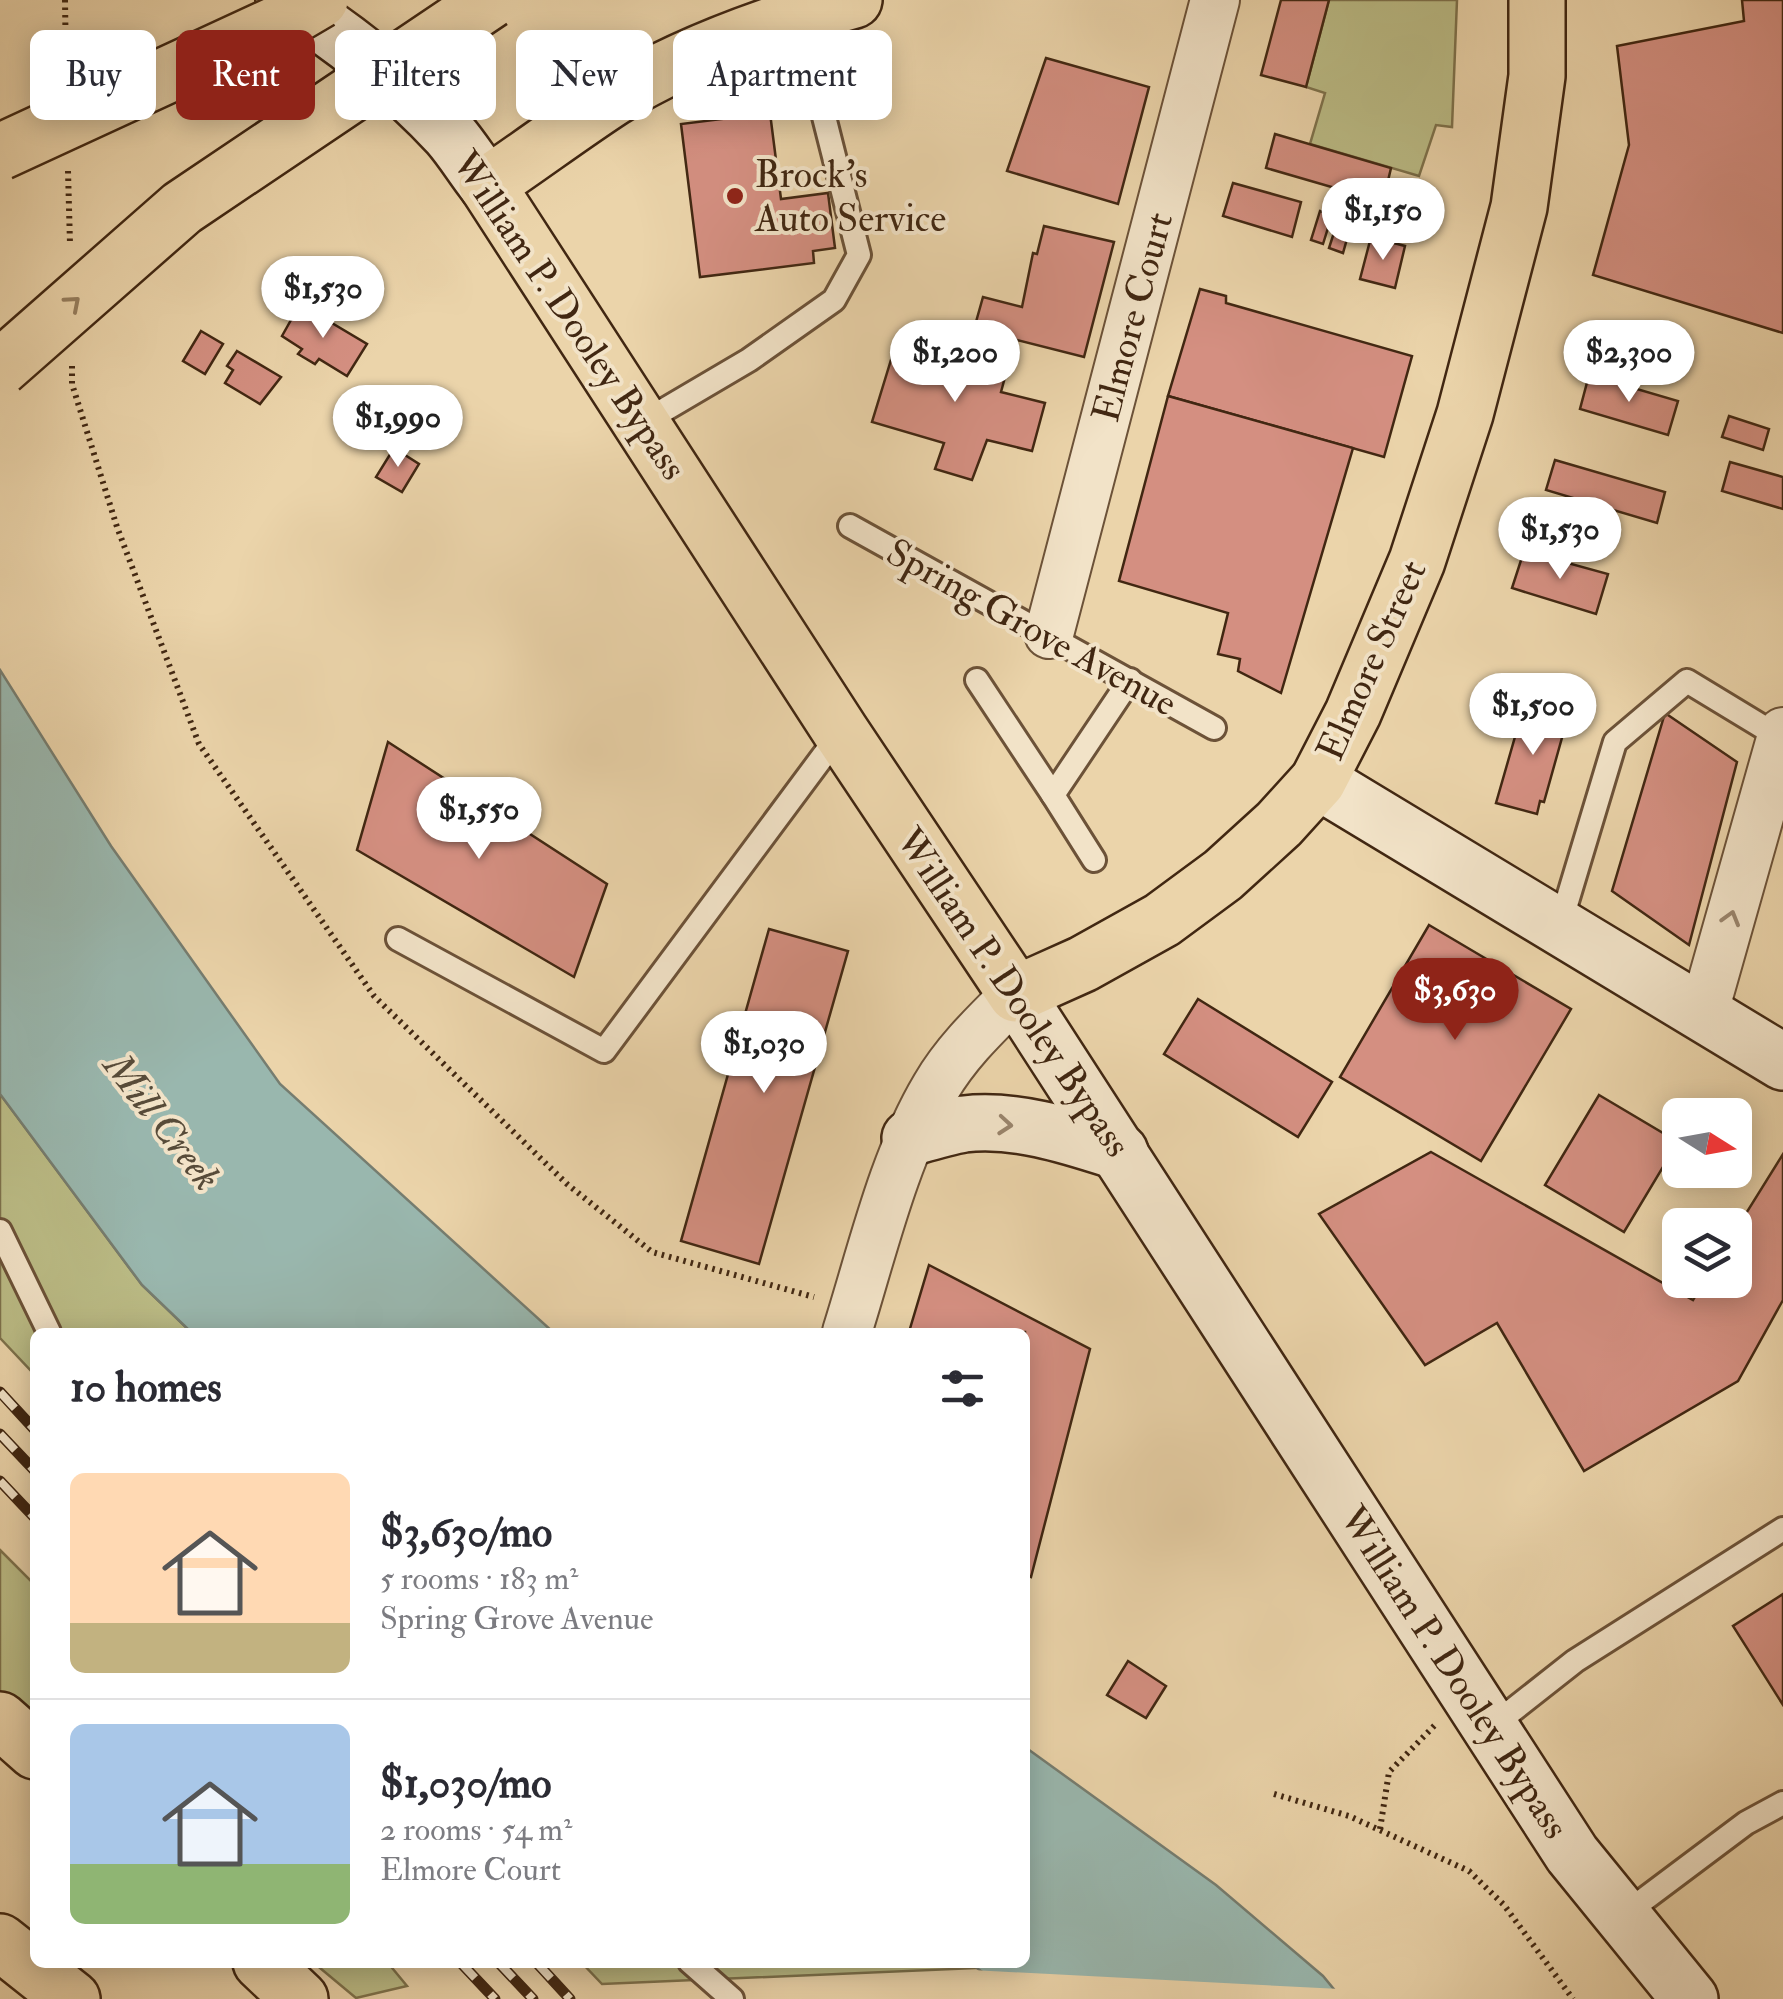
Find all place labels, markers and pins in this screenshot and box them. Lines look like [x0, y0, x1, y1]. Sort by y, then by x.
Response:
place label: Brock's Auto Service [754, 151, 946, 243]
pin: $1,150 [1302, 178, 1464, 263]
marker: Brock's Auto Service [724, 185, 746, 207]
pin: $1,530 [242, 256, 404, 341]
pin: $1,200 [874, 320, 1036, 405]
pin: $2,300 [1548, 320, 1710, 405]
pin: $1,990 [317, 385, 479, 470]
pin: $1,530 [1479, 497, 1641, 582]
pin: $1,500 [1452, 673, 1614, 758]
pin: $1,550 [398, 777, 560, 862]
pin: $3,630 [1374, 958, 1536, 1043]
pin: $1,030 [683, 1011, 845, 1096]

